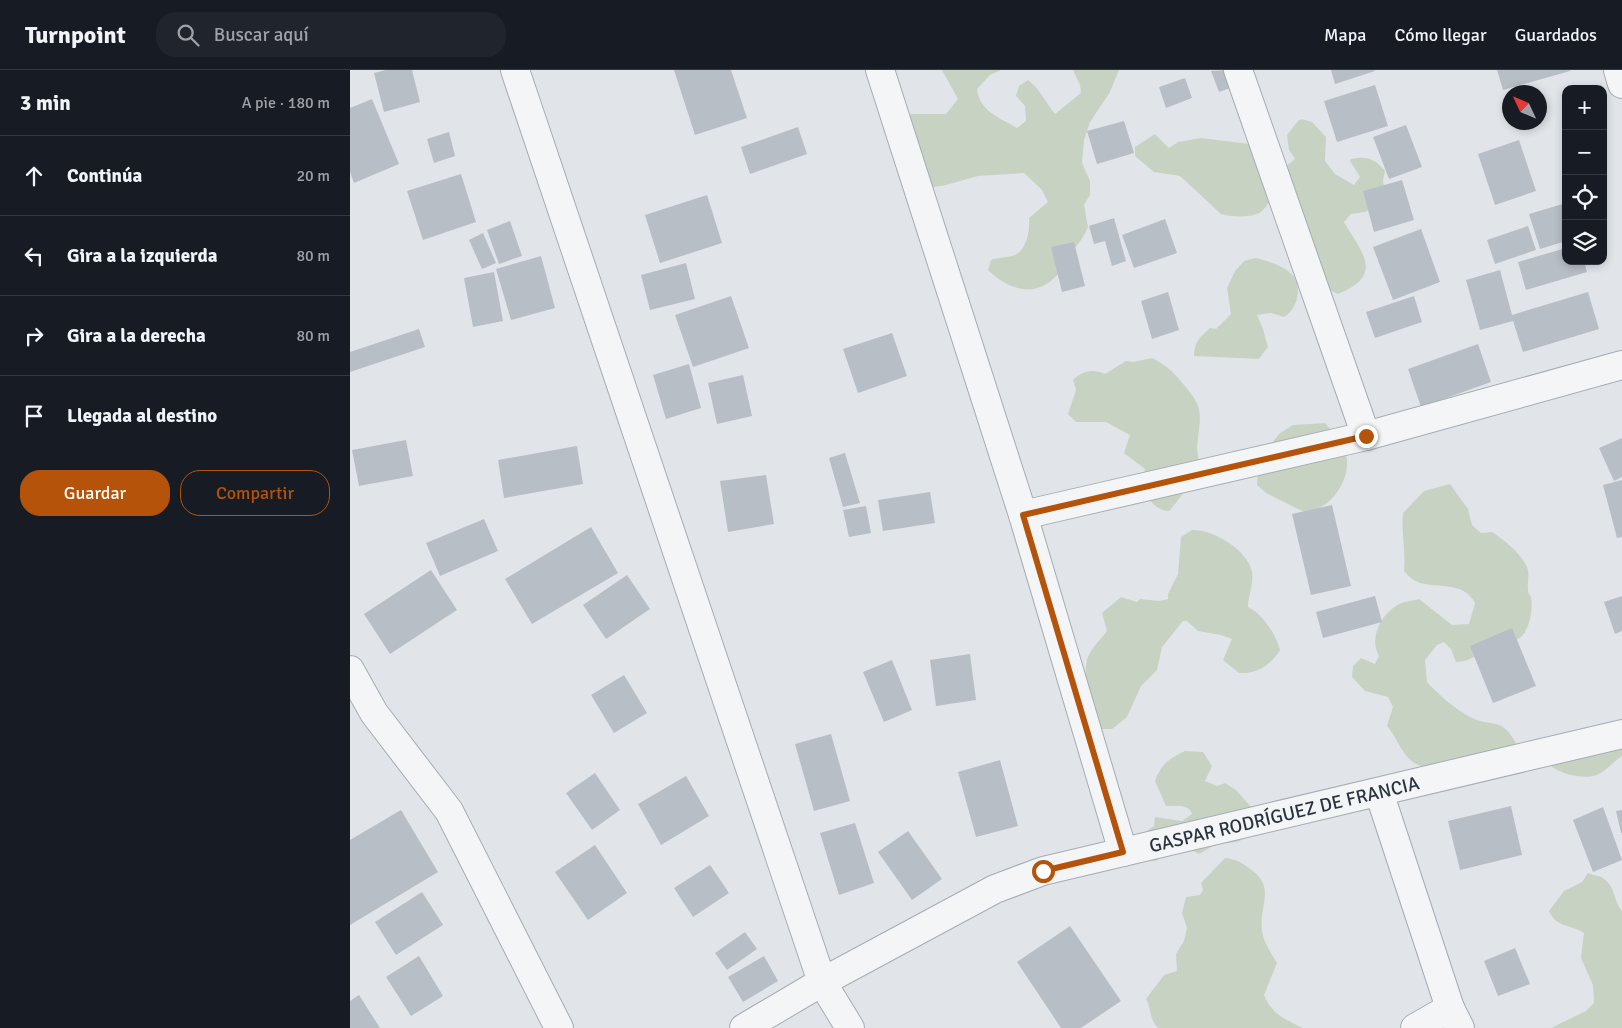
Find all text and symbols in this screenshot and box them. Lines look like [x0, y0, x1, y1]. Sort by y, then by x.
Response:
search box [156, 12, 506, 57]
text: Turnpoint [25, 20, 126, 50]
icon: search [174, 21, 202, 49]
text: Buscar aquí [214, 23, 309, 47]
text: Mapa [1324, 24, 1366, 46]
text: Cómo llegar [1394, 24, 1487, 46]
text: Guardados [1515, 24, 1597, 46]
north arrow [1502, 85, 1547, 130]
map controls [1562, 85, 1607, 265]
button: + [1562, 85, 1607, 130]
text: 3 min [20, 90, 71, 116]
text: A pie · 180 m [242, 93, 330, 113]
button: − [1562, 130, 1607, 175]
icon: ahead [20, 162, 48, 190]
text: Continúa [67, 164, 142, 188]
text: 20 m [296, 166, 330, 186]
button: locate [1562, 175, 1607, 220]
button: layers [1562, 220, 1607, 265]
icon: left [20, 242, 48, 270]
text: Gira a la izquierda [67, 244, 217, 268]
text: 80 m [296, 246, 330, 266]
icon: right [20, 322, 48, 350]
text: Gira a la derecha [67, 324, 206, 348]
text: 80 m [296, 326, 330, 346]
icon: arrive [20, 402, 48, 430]
text: Llegada al destino [67, 404, 217, 428]
route end [1355, 425, 1378, 448]
button: Guardar [20, 470, 170, 516]
button: Compartir [180, 470, 330, 516]
street label: GASPAR RODRÍGUEZ DE FRANCIA [1147, 771, 1422, 858]
route start [1032, 860, 1055, 883]

